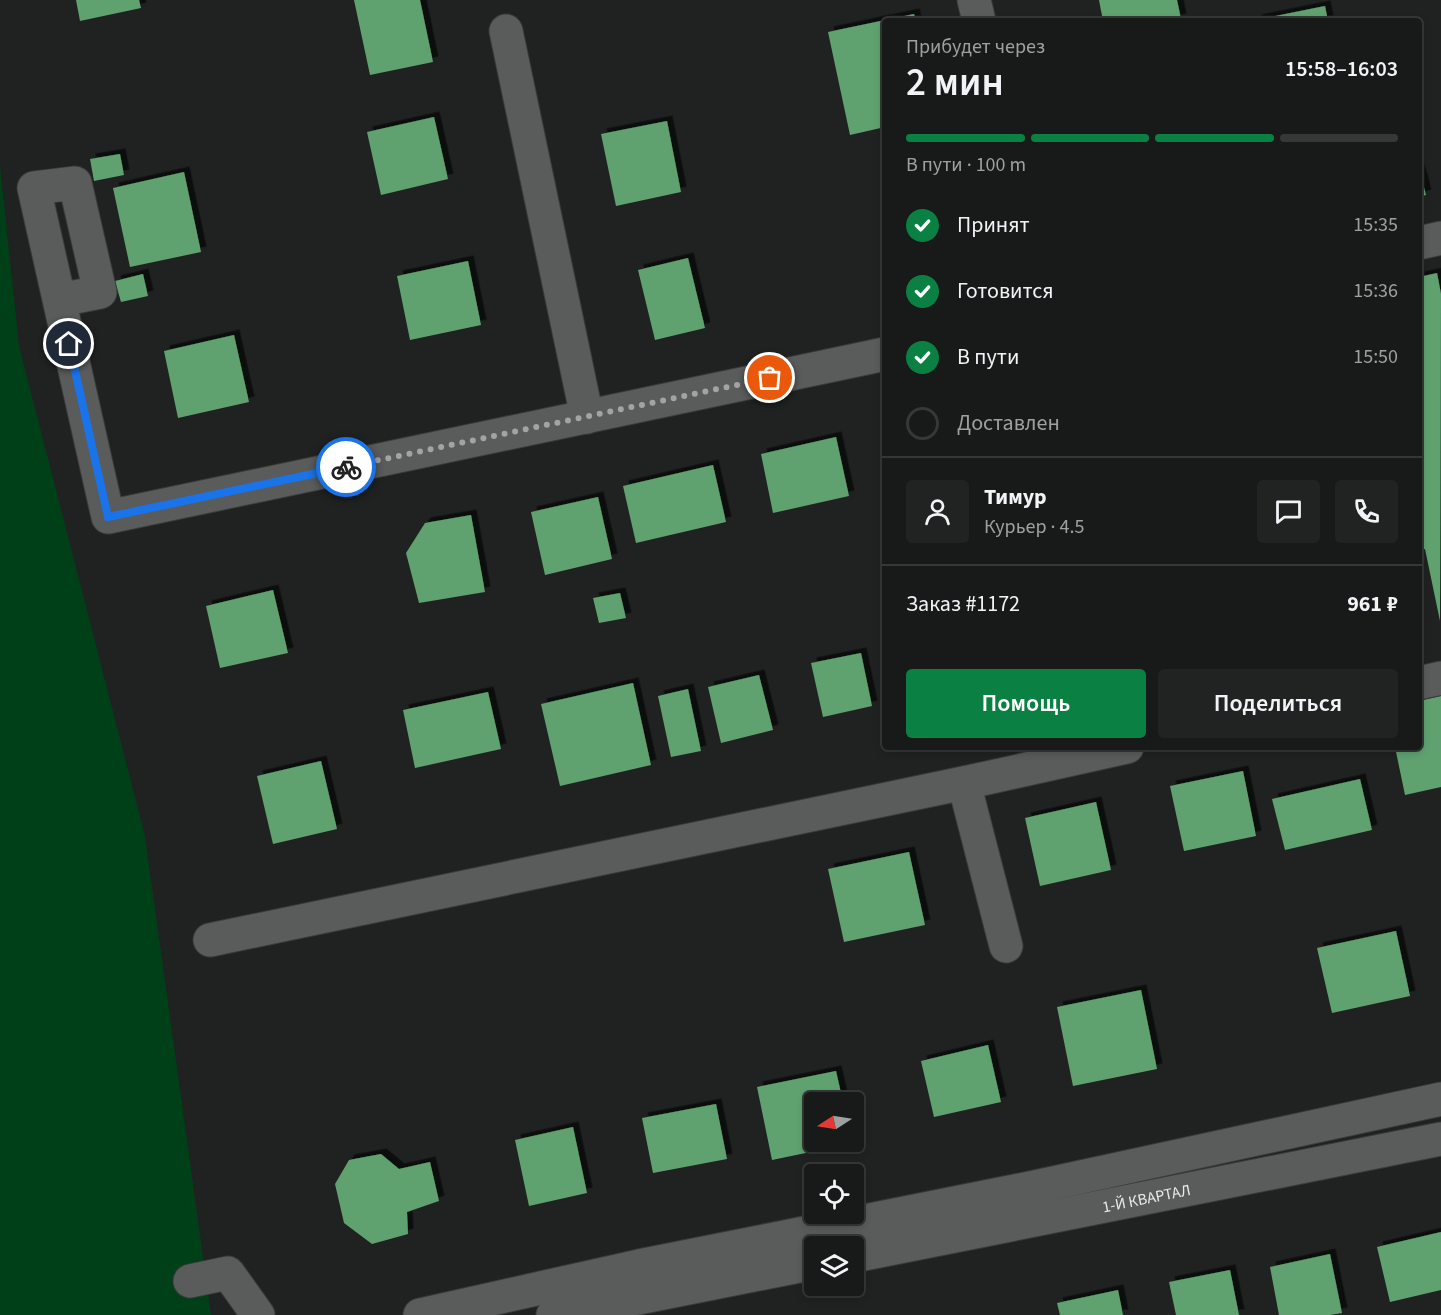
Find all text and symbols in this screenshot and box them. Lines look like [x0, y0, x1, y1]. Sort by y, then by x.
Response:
text: Прибудет через [906, 33, 1045, 61]
text: 15:58–16:03 [1285, 53, 1398, 85]
text: 2 мин [906, 55, 1004, 111]
text: В пути · 100 m [906, 151, 1026, 179]
icon: check [906, 209, 939, 242]
text: Принят [957, 209, 1030, 241]
text: 15:35 [1353, 211, 1398, 239]
icon: check [906, 275, 939, 308]
text: Готовится [957, 275, 1054, 307]
text: 15:36 [1353, 277, 1398, 305]
pin [43, 318, 94, 369]
icon: home [52, 327, 85, 360]
icon: check [906, 341, 939, 374]
text: В пути [957, 341, 1019, 373]
text: 15:50 [1353, 343, 1398, 371]
pin [744, 352, 795, 403]
icon: bag [753, 361, 786, 394]
text: Доставлен [957, 407, 1060, 439]
courier [316, 437, 376, 497]
icon: bike [330, 451, 363, 484]
button: person [906, 480, 969, 543]
button: chat [1257, 480, 1320, 543]
button: phone [1335, 480, 1398, 543]
text: Тимур [984, 481, 1047, 513]
text: Курьер · 4.5 [984, 513, 1084, 541]
text: Заказ #1172 [906, 588, 1020, 620]
text: 961 ₽ [1347, 588, 1398, 620]
button: Помощь [906, 669, 1146, 738]
button: Поделиться [1158, 669, 1398, 738]
north arrow [804, 1092, 864, 1152]
map controls [804, 1092, 864, 1296]
button: locate [804, 1164, 864, 1224]
street label: 1-Й КВАРТАЛ [1100, 1179, 1193, 1218]
button: layers [804, 1236, 864, 1296]

